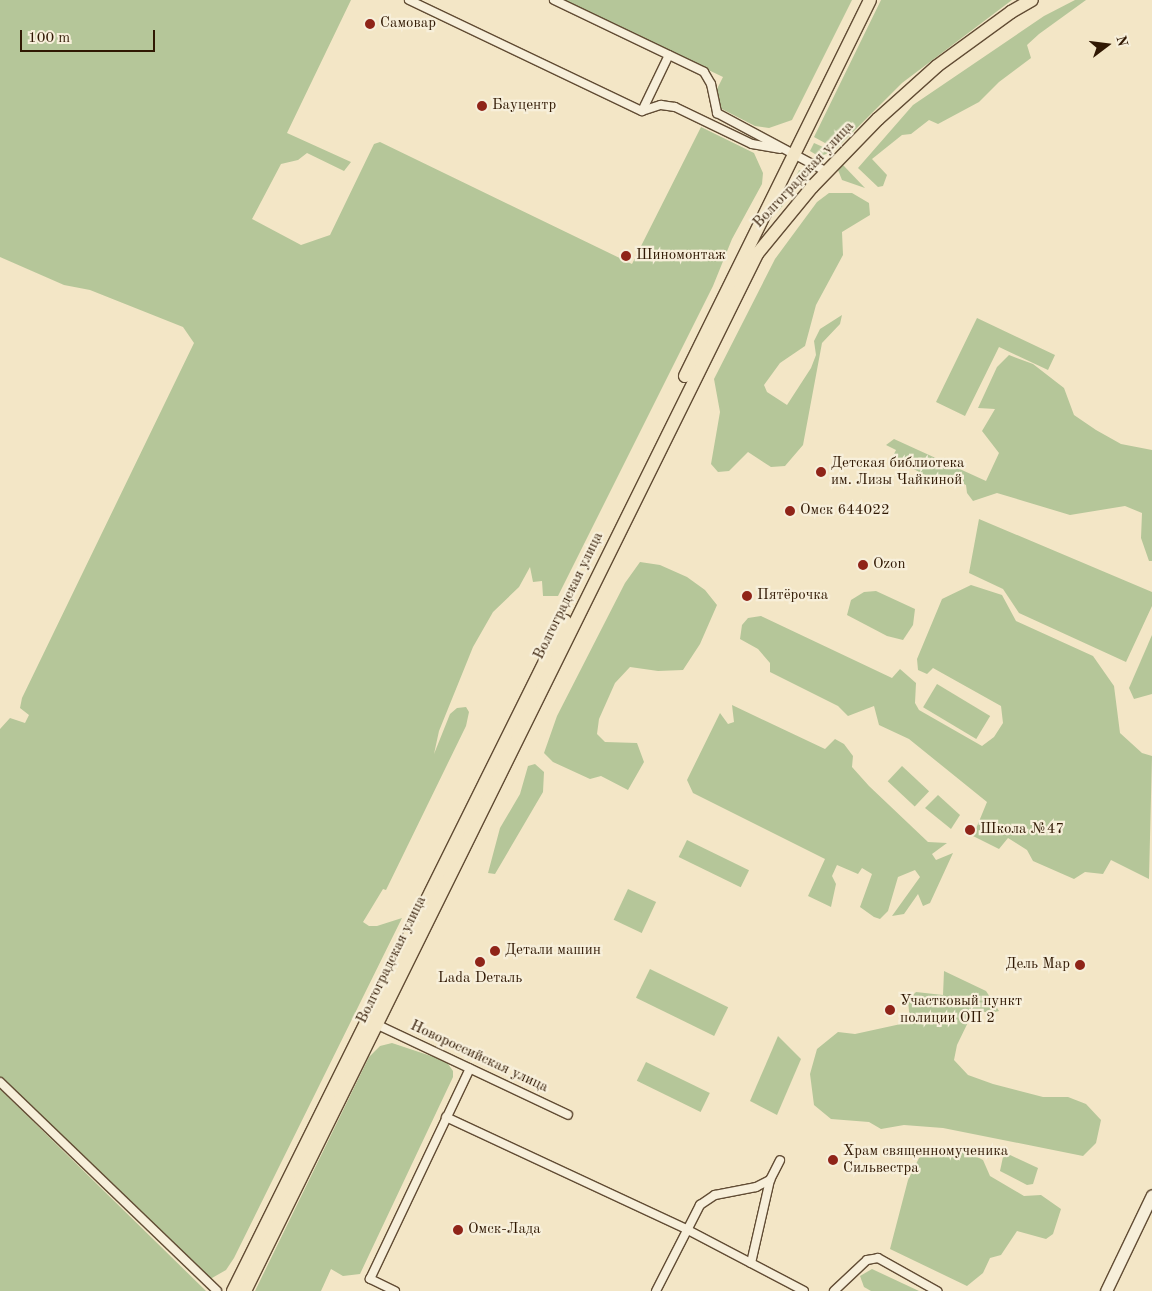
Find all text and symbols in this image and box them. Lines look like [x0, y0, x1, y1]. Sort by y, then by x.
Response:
place label: Самовар [380, 15, 436, 33]
marker: Самовар [364, 18, 376, 30]
scale bar [22, 20, 158, 52]
north arrow [1082, 20, 1132, 70]
text: 100 m [28, 31, 70, 46]
text: N [1113, 34, 1130, 48]
place label: Бауцентр [492, 97, 556, 115]
marker: Бауцентр [476, 100, 488, 112]
street label: Волгоградская улица [750, 118, 858, 232]
place label: Шиномонтаж [636, 247, 726, 265]
marker: Шиномонтаж [620, 250, 632, 262]
place label: Детская библиотека им. Лизы Чайкиной [831, 454, 964, 489]
marker: Детская библиотека им. Лизы Чайкиной [815, 466, 827, 478]
place label: Омск 644022 [800, 502, 890, 520]
marker: Омск 644022 [784, 505, 796, 517]
street label: Волгоградская улица [530, 529, 608, 663]
place label: Ozon [873, 556, 906, 574]
marker: Ozon [857, 559, 869, 571]
place label: Пятёрочка [757, 587, 828, 605]
marker: Пятёрочка [741, 590, 753, 602]
place label: Школа №47 [980, 821, 1064, 839]
marker: Школа №47 [964, 824, 976, 836]
street label: Волгоградская улица [353, 893, 431, 1027]
place label: Детали машин [505, 942, 601, 960]
marker: Детали машин [489, 945, 501, 957]
marker: Lada Dеталь [474, 956, 486, 968]
place label: Дель Мар [1006, 956, 1070, 974]
marker: Дель Мар [1074, 959, 1086, 971]
place label: Lada Dеталь [438, 970, 522, 988]
place label: Участковый пункт полиции ОП 2 [900, 992, 1022, 1027]
marker: Участковый пункт полиции ОП 2 [884, 1004, 896, 1016]
street label: Новороссийская улица [407, 1017, 551, 1097]
place label: Храм священномученика Сильвестра [843, 1142, 1008, 1177]
marker: Храм священномученика Сильвестра [827, 1154, 839, 1166]
place label: Омск-Лада [468, 1221, 541, 1239]
marker: Омск-Лада [452, 1224, 464, 1236]

